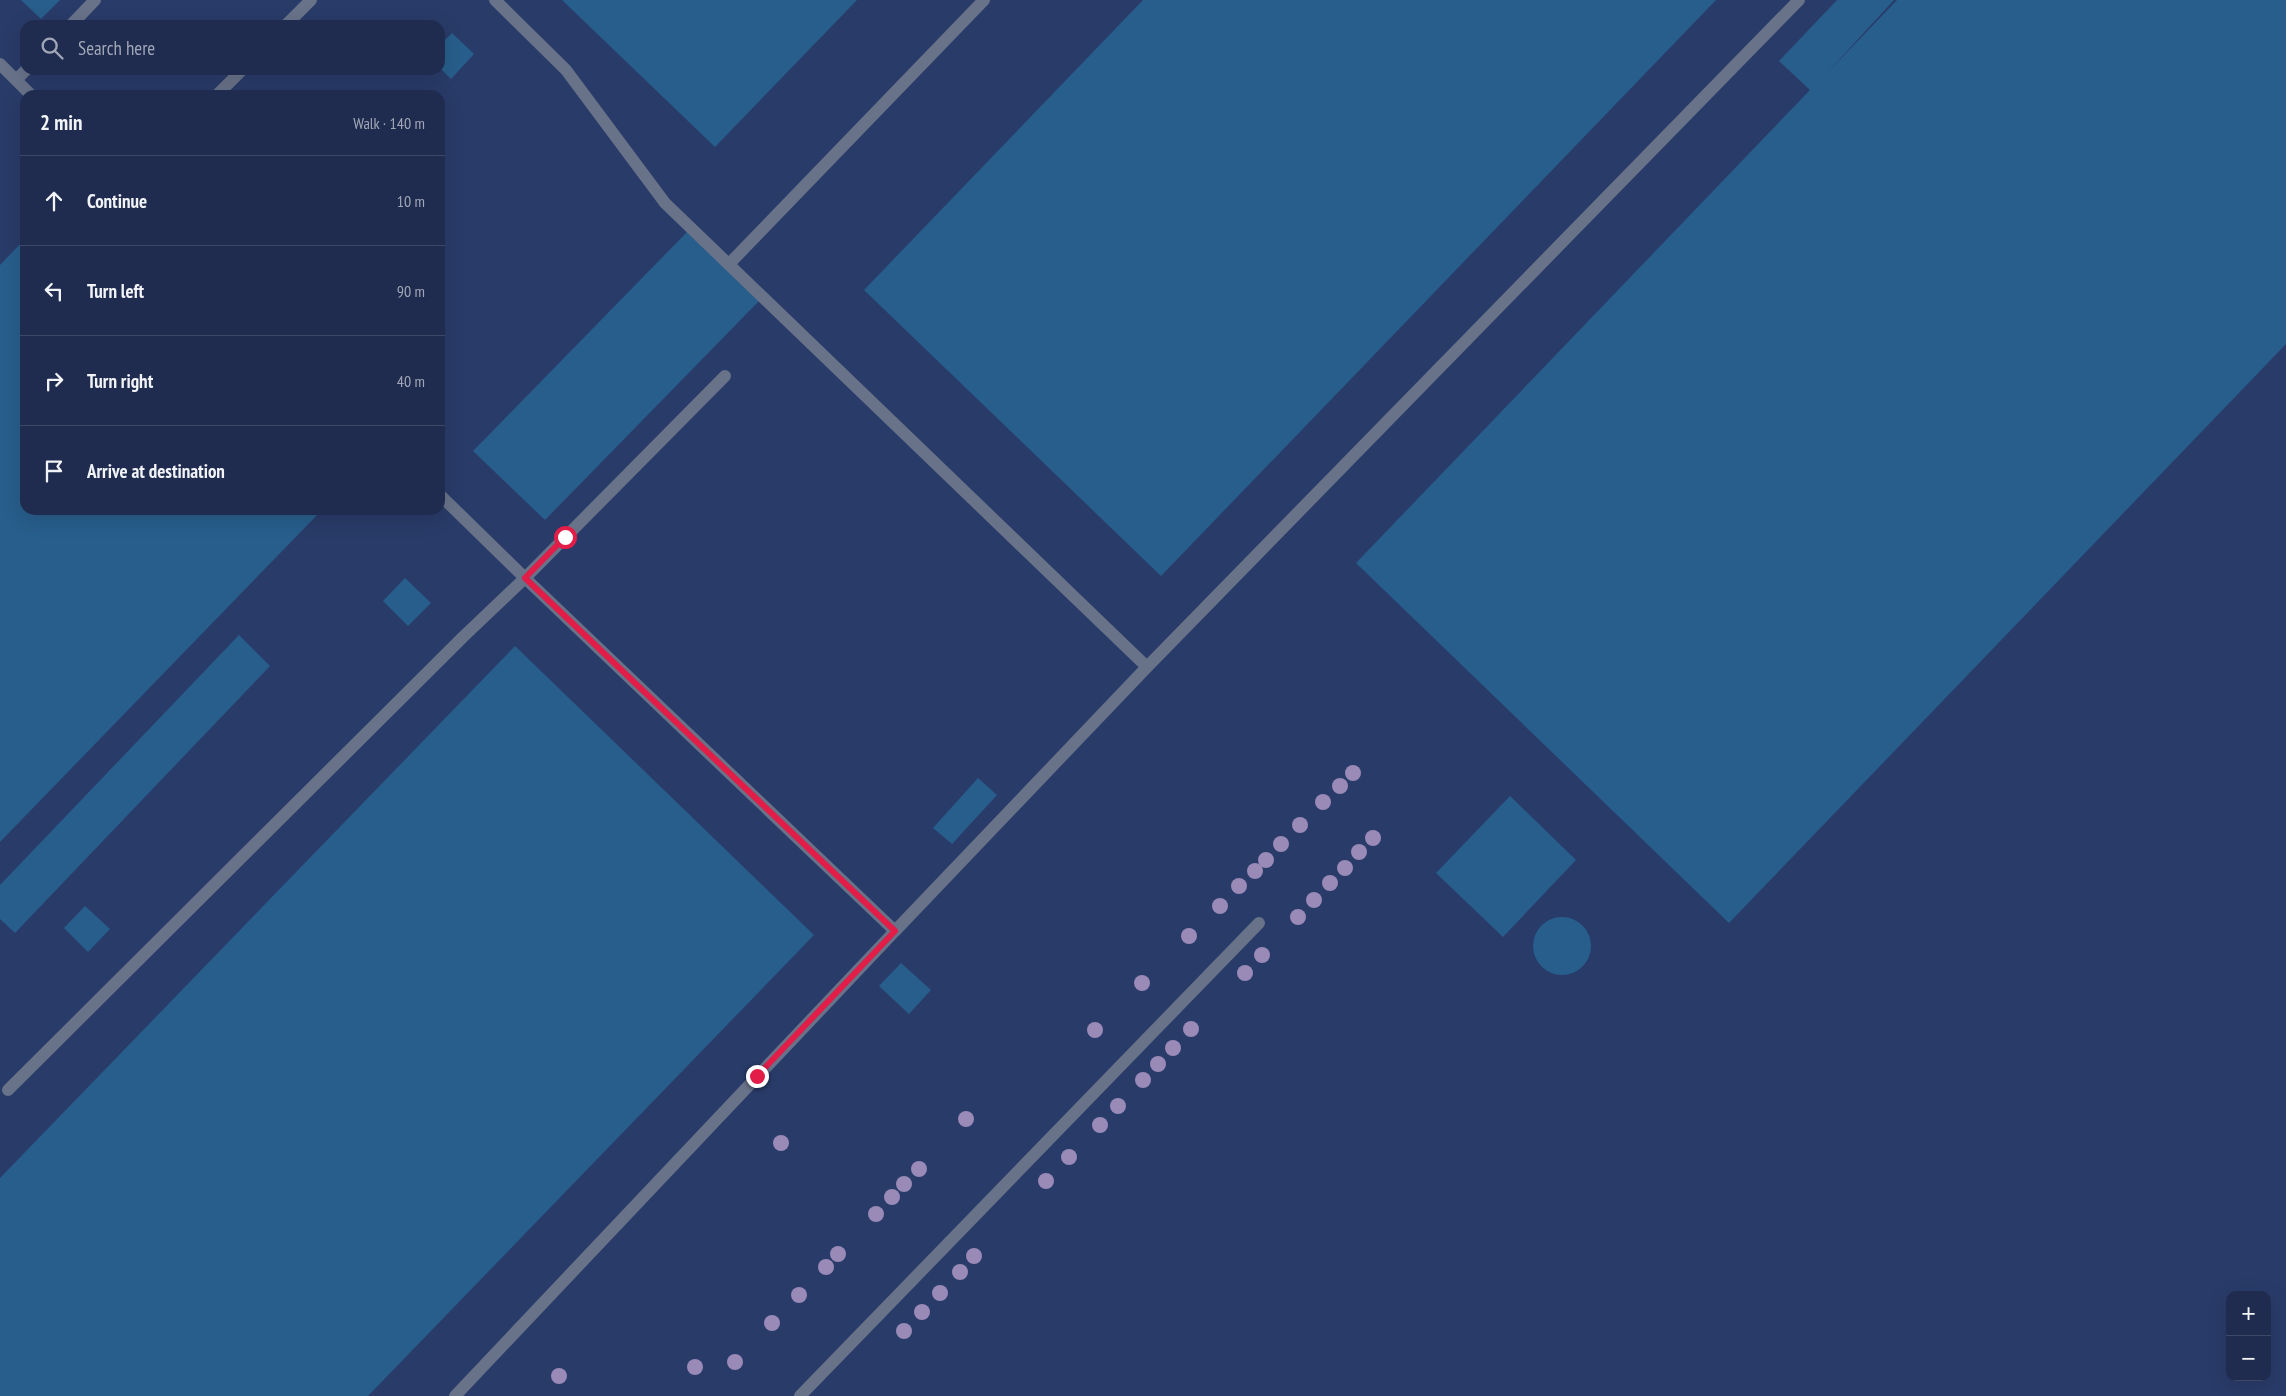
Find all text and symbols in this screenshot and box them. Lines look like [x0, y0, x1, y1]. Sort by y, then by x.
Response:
search box [20, 20, 445, 75]
icon: search [38, 34, 66, 62]
text: Search here [78, 36, 155, 60]
text: 2 min [40, 109, 82, 136]
text: Walk · 140 m [353, 113, 425, 133]
icon: ahead [40, 187, 68, 215]
text: Continue [87, 189, 147, 213]
text: 10 m [397, 191, 425, 211]
icon: left [40, 277, 68, 305]
text: Turn left [87, 279, 144, 303]
text: 90 m [397, 281, 425, 301]
icon: right [40, 367, 68, 395]
text: Turn right [87, 369, 153, 393]
text: 40 m [397, 371, 425, 391]
icon: arrive [40, 457, 68, 485]
text: Arrive at destination [87, 459, 225, 483]
route start [554, 526, 577, 549]
route end [746, 1065, 769, 1088]
map controls [2226, 1291, 2271, 1381]
button: + [2226, 1291, 2271, 1336]
button: − [2226, 1336, 2271, 1381]

